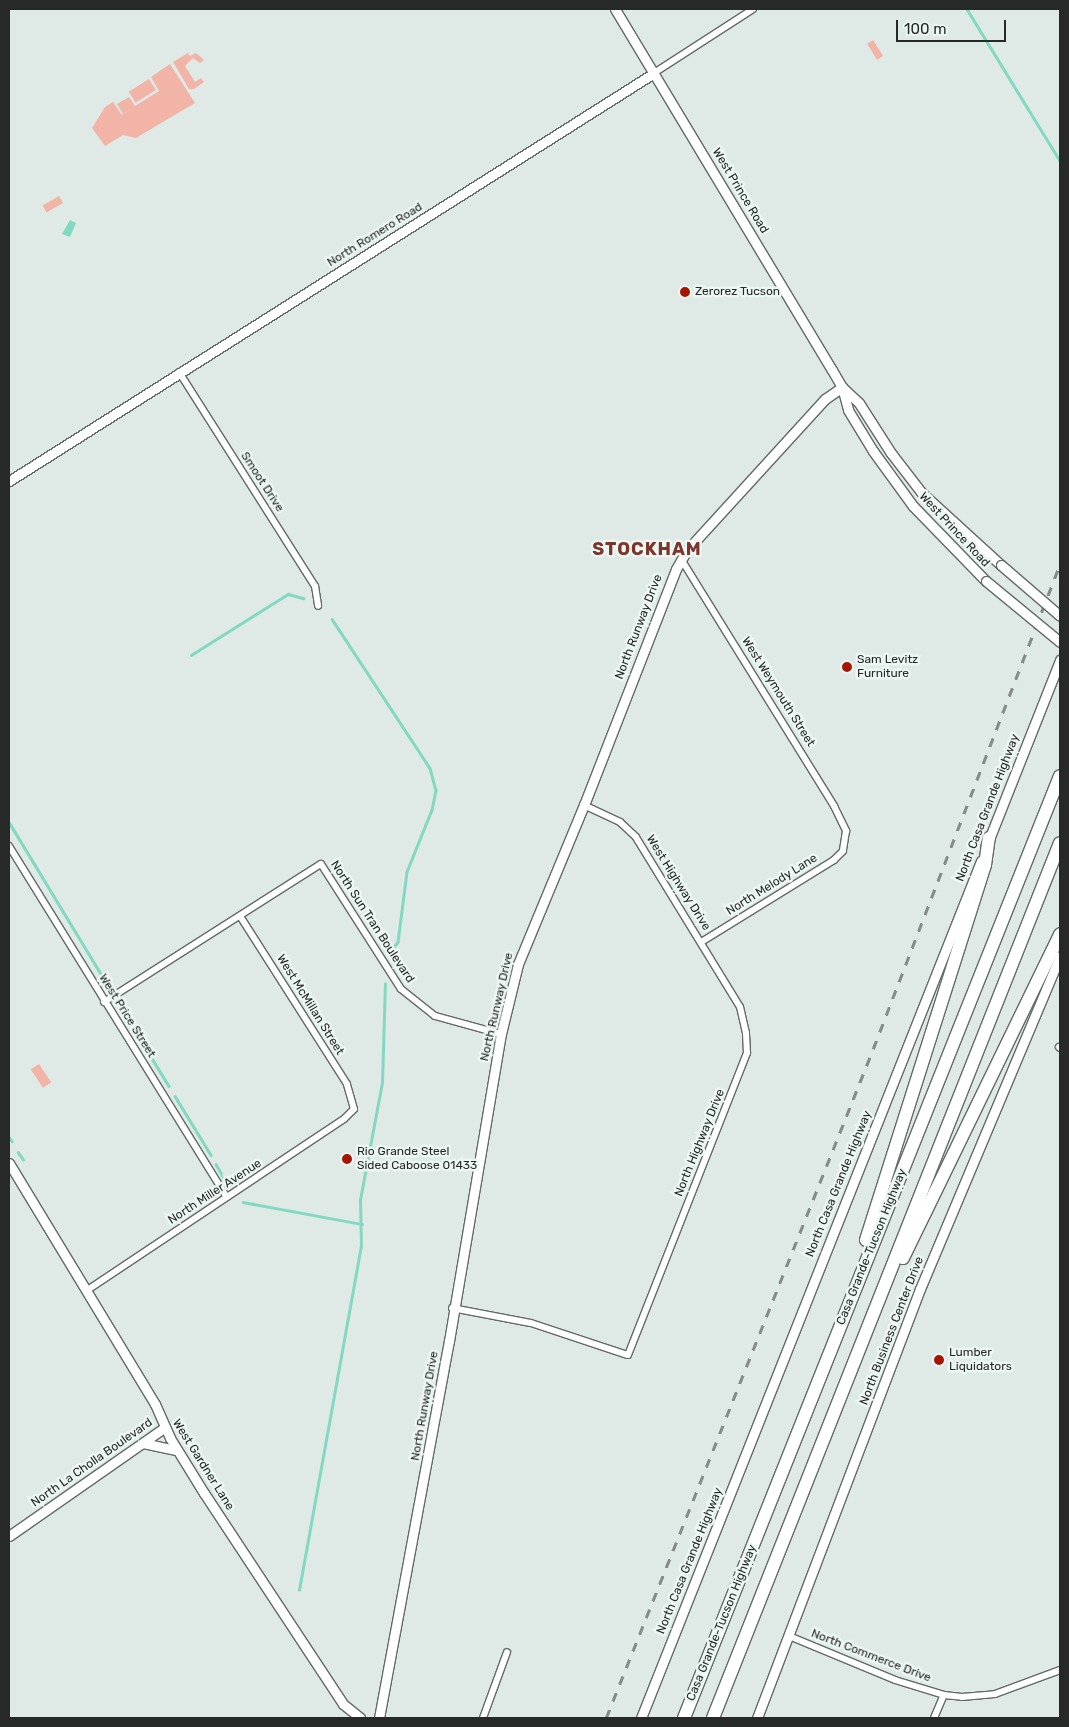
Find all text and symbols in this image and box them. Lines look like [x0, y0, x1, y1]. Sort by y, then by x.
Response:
scale bar [899, 10, 1009, 42]
text: 100 m [904, 20, 946, 38]
street label: West Prince Road [709, 146, 771, 236]
street label: North Romero Road [325, 200, 425, 270]
place label: Zerorez Tucson [695, 285, 780, 299]
marker: Zerorez Tucson [679, 286, 691, 298]
street label: Smoot Drive [237, 449, 287, 515]
street label: West Prince Road [916, 490, 992, 570]
district label: STOCKHAM [591, 538, 703, 560]
street label: North Runway Drive [612, 572, 666, 682]
street label: West Weymouth Street [738, 634, 818, 750]
place label: Sam Levitz Furniture [857, 653, 918, 681]
marker: Sam Levitz Furniture [841, 661, 853, 673]
street label: North Casa Grande Highway [953, 732, 1023, 884]
street label: West Highway Drive [643, 833, 713, 933]
street label: North Melody Lane [724, 851, 820, 919]
street label: North Sun Tran Boulevard [327, 858, 417, 986]
street label: North Runway Drive [477, 951, 517, 1063]
street label: West McMillan Street [273, 952, 347, 1058]
street label: West Price Street [95, 971, 159, 1061]
street label: North Highway Drive [672, 1087, 728, 1199]
street label: North Casa Grande Highway [803, 1109, 875, 1259]
place label: Rio Grande Steel Sided Caboose 01433 [357, 1145, 477, 1173]
marker: Rio Grande Steel Sided Caboose 01433 [341, 1153, 353, 1165]
street label: North Miller Avenue [165, 1156, 265, 1228]
street label: Casa Grande-Tucson Highway [834, 1167, 910, 1327]
street label: North Business Center Drive [857, 1255, 927, 1407]
place label: Lumber Liquidators [949, 1346, 1012, 1374]
street label: North Runway Drive [408, 1350, 442, 1462]
marker: Lumber Liquidators [933, 1354, 945, 1366]
street label: North La Cholla Boulevard [29, 1416, 155, 1510]
street label: West Gardner Lane [169, 1417, 237, 1513]
street label: North Casa Grande Highway [654, 1486, 726, 1636]
street label: Casa Grande-Tucson Highway [684, 1543, 760, 1703]
street label: North Commerce Drive [809, 1626, 933, 1686]

